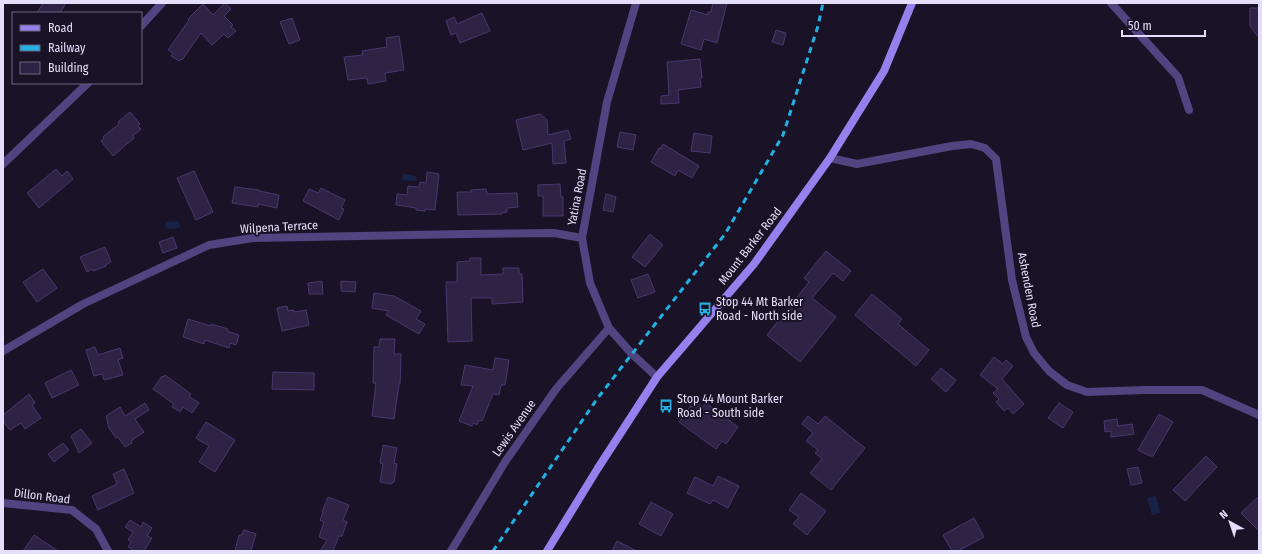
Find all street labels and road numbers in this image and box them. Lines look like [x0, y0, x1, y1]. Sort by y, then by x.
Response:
street label: Yatina Road [565, 167, 589, 227]
street label: Mount Barker Road [716, 205, 784, 287]
street label: Wilpena Terrace [240, 218, 318, 236]
street label: Ashenden Road [1015, 251, 1043, 329]
street label: Lewis Avenue [489, 397, 539, 459]
street label: Dillon Road [13, 486, 71, 506]

